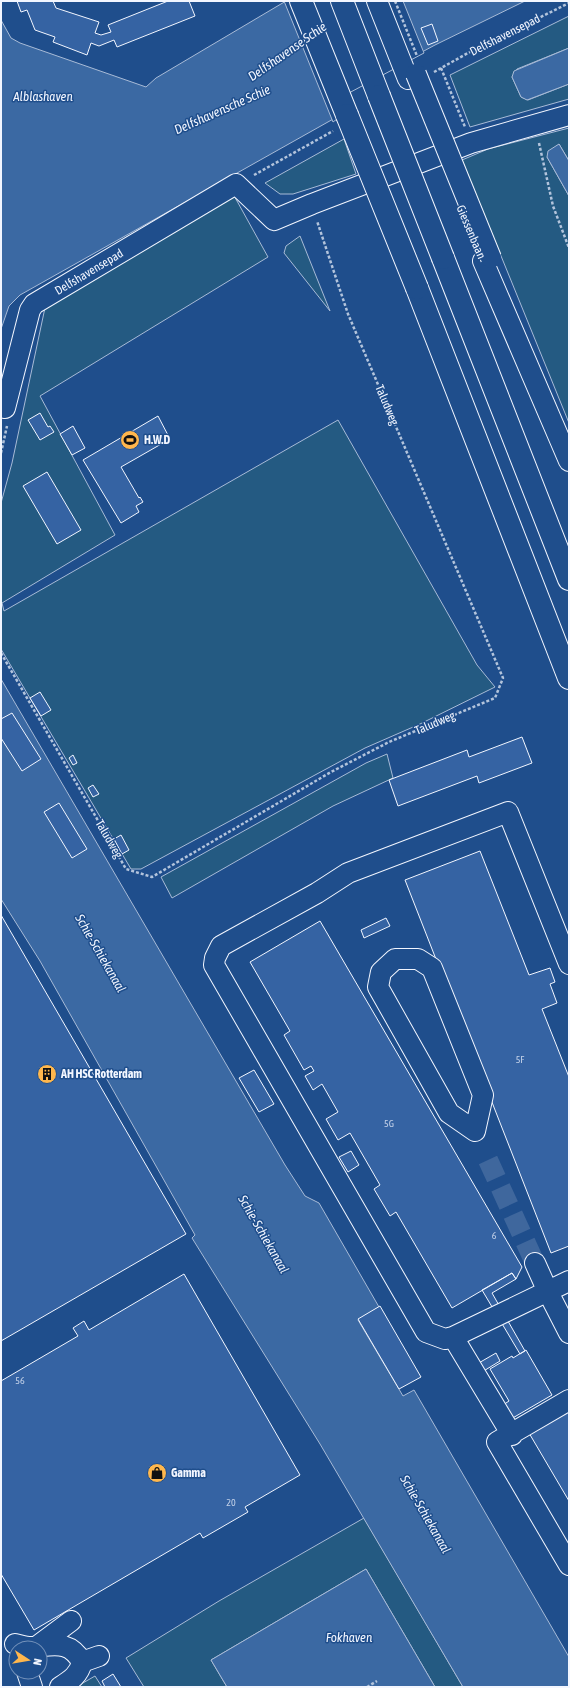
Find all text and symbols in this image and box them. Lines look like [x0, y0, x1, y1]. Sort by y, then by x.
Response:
street label: Delfshavensepad [468, 11, 542, 59]
water label: Delfshavense Schie [245, 19, 329, 84]
water label: Delfshavensche Schie [172, 82, 273, 137]
water label: Alblashaven [12, 89, 74, 104]
street label: Giessenbaan [453, 203, 489, 261]
street label: Delfshavensepad [52, 246, 126, 298]
street label: Taludweg [372, 383, 402, 428]
sports icon: H.W.D [119, 429, 141, 451]
place label: H.W.D [144, 433, 170, 447]
street label: Taludweg [413, 708, 458, 738]
street label: Taludweg [92, 817, 126, 862]
water label: Schie-Schiekanaal [72, 911, 129, 995]
house number: 5F [516, 1054, 524, 1065]
building icon: AH HSC Rotterdam [36, 1063, 58, 1085]
place label: AH HSC Rotterdam [60, 1067, 142, 1081]
house number: 5G [384, 1118, 394, 1129]
water label: Schie-Schiekanaal [235, 1192, 292, 1276]
house number: 6 [492, 1230, 497, 1241]
house number: 56 [15, 1375, 25, 1386]
shop icon: Gamma [146, 1462, 168, 1484]
place label: Gamma [171, 1466, 206, 1480]
water label: Schie-Schiekanaal [397, 1472, 454, 1556]
house number: 20 [226, 1497, 236, 1508]
water label: Fokhaven [326, 1630, 373, 1645]
north arrow [8, 1640, 48, 1680]
text: N [31, 1658, 44, 1667]

